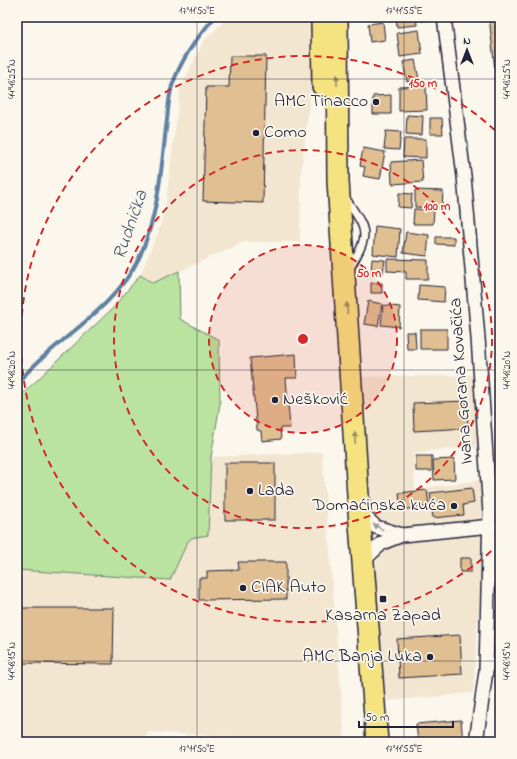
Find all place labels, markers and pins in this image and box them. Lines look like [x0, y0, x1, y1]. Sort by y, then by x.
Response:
place label: AMC Tinacco [274, 89, 368, 115]
marker: AMC Tinacco [371, 97, 381, 107]
place label: Como [264, 120, 307, 146]
marker: Como [251, 128, 261, 138]
centre of rings [296, 332, 310, 346]
place label: Nešković [283, 387, 348, 413]
marker: Nešković [270, 395, 280, 405]
place label: Lada [258, 478, 294, 504]
marker: Lada [245, 486, 255, 496]
place label: Domaćinska kuća [312, 493, 446, 519]
marker: Domaćinska kuća [449, 501, 459, 511]
place label: CIAK Auto [251, 575, 326, 601]
marker: CIAK Auto [238, 583, 248, 593]
marker: Kasarna Zapad [378, 594, 388, 604]
place label: Kasarna Zapad [325, 603, 441, 629]
place label: AMC Banja Luka [303, 644, 422, 670]
marker: AMC Banja Luka [425, 652, 435, 662]

